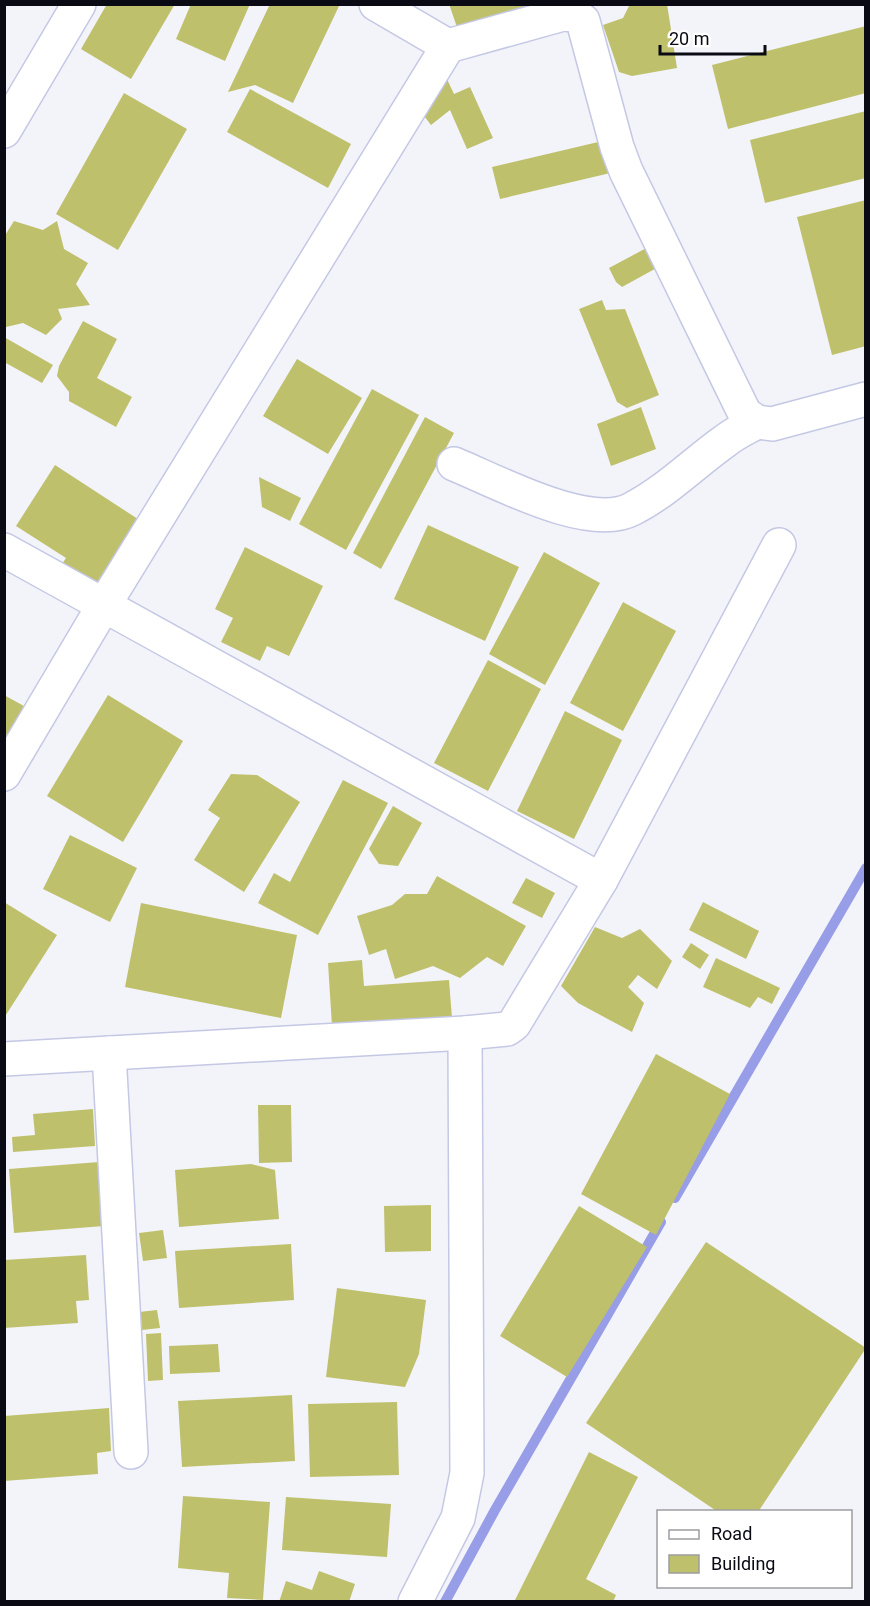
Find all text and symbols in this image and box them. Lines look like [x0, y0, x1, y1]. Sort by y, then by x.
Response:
scale bar [660, 18, 765, 56]
text: 20 m [669, 28, 709, 49]
legend [657, 1510, 852, 1588]
text: Road [711, 1523, 752, 1544]
text: Building [711, 1553, 775, 1574]

